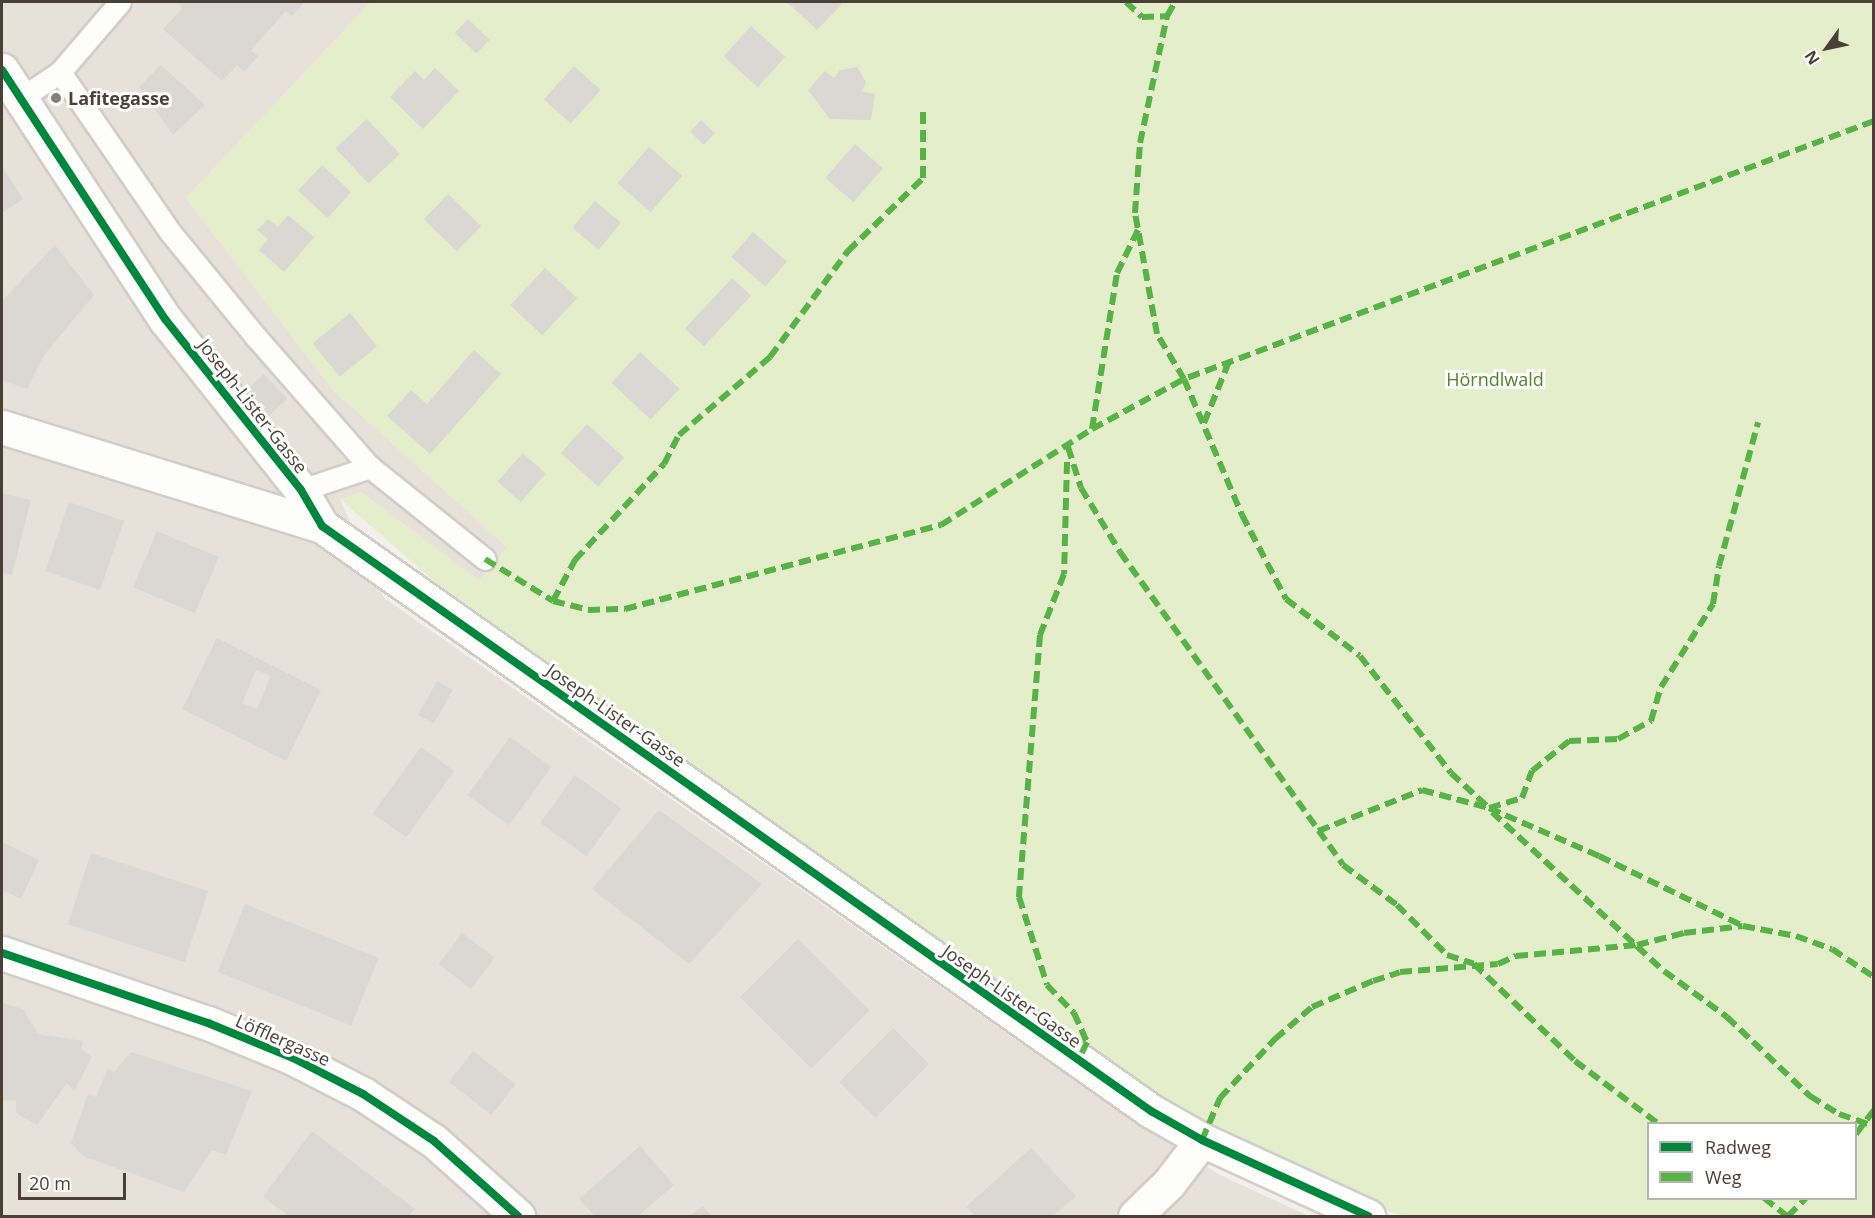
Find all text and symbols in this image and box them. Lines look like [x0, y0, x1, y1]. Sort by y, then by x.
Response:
north arrow [1797, 18, 1857, 78]
text: N [1799, 46, 1825, 69]
place label: Lafitegasse [68, 87, 170, 109]
marker: Lafitegasse [49, 91, 63, 105]
street label: Joseph-Lister-Gasse [194, 334, 312, 478]
park label: Hörndlwald [1446, 368, 1544, 390]
street label: Joseph-Lister-Gasse [542, 659, 690, 771]
street label: Joseph-Lister-Gasse [938, 940, 1086, 1052]
street label: Löfflergasse [232, 1010, 334, 1070]
legend [1647, 1122, 1857, 1200]
text: Radweg [1705, 1135, 1771, 1159]
scale bar [21, 1161, 129, 1199]
text: Weg [1705, 1165, 1742, 1189]
text: 20 m [29, 1171, 71, 1195]

